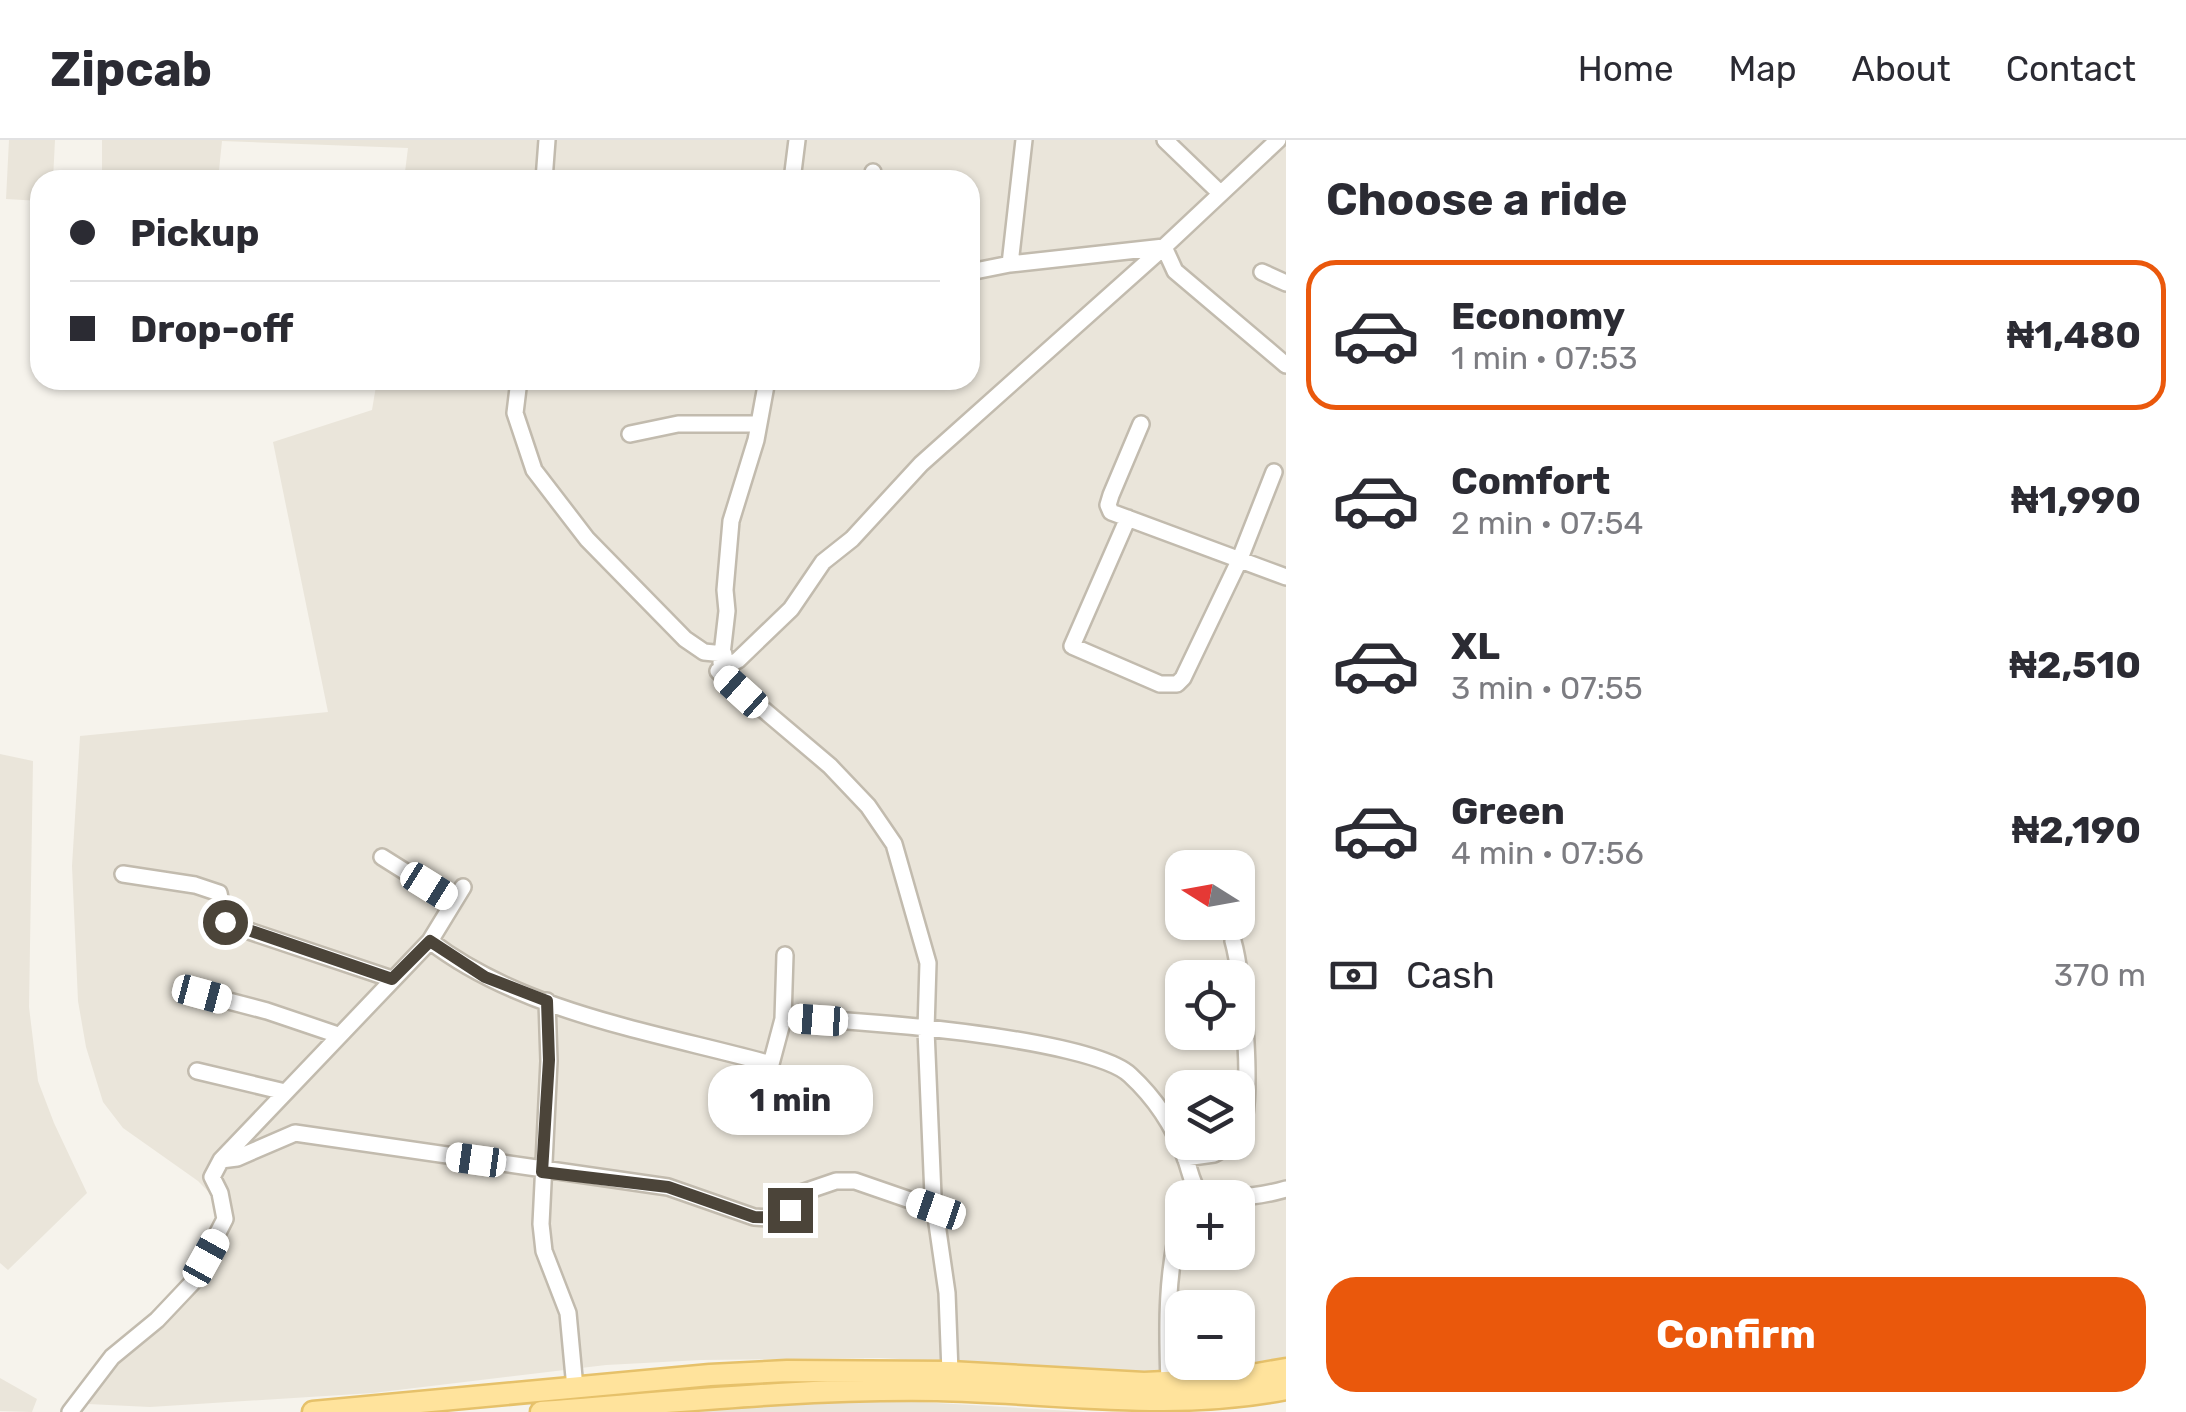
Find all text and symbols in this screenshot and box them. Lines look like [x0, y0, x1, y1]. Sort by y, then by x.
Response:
text: Zipcab [50, 41, 212, 98]
text: Home [1578, 48, 1674, 90]
text: Map [1729, 48, 1797, 90]
text: About [1852, 48, 1951, 90]
text: Contact [2006, 48, 2136, 90]
text: Choose a ride [1326, 173, 1628, 226]
text: Pickup [130, 210, 259, 256]
icon: car [1331, 290, 1421, 380]
text: Economy [1451, 293, 1625, 339]
text: Drop-off [130, 306, 293, 352]
text: ₦1,480 [2007, 312, 2141, 358]
text: 1 min · 07:53 [1451, 339, 1638, 377]
icon: car [1331, 455, 1421, 545]
text: Comfort [1451, 458, 1610, 504]
text: ₦1,990 [2011, 477, 2141, 523]
text: 2 min · 07:54 [1451, 504, 1643, 542]
icon: car [1331, 620, 1421, 710]
text: XL [1451, 623, 1500, 669]
text: ₦2,510 [2009, 642, 2141, 688]
car [709, 661, 773, 723]
text: 3 min · 07:55 [1451, 669, 1643, 707]
icon: car [1331, 785, 1421, 875]
text: Green [1451, 788, 1565, 834]
text: ₦2,190 [2012, 807, 2141, 853]
text: 4 min · 07:56 [1451, 834, 1644, 872]
north arrow [1165, 850, 1255, 940]
map controls [1165, 850, 1255, 1380]
car [396, 857, 462, 915]
route start [203, 900, 248, 945]
icon: cash [1326, 948, 1381, 1003]
text: Cash [1406, 952, 1495, 998]
text: 370 m [2054, 956, 2146, 994]
button: locate [1165, 960, 1255, 1050]
car [169, 972, 235, 1016]
car [787, 1003, 849, 1037]
callout: 1 min [708, 1065, 872, 1135]
button: layers [1165, 1070, 1255, 1160]
text: 1 min [750, 1081, 831, 1119]
car [444, 1141, 508, 1179]
button: + [1165, 1180, 1255, 1270]
car [903, 1185, 969, 1233]
route end [768, 1188, 813, 1233]
car [178, 1224, 234, 1292]
button: Confirm [1326, 1277, 2146, 1392]
button: − [1165, 1290, 1255, 1380]

